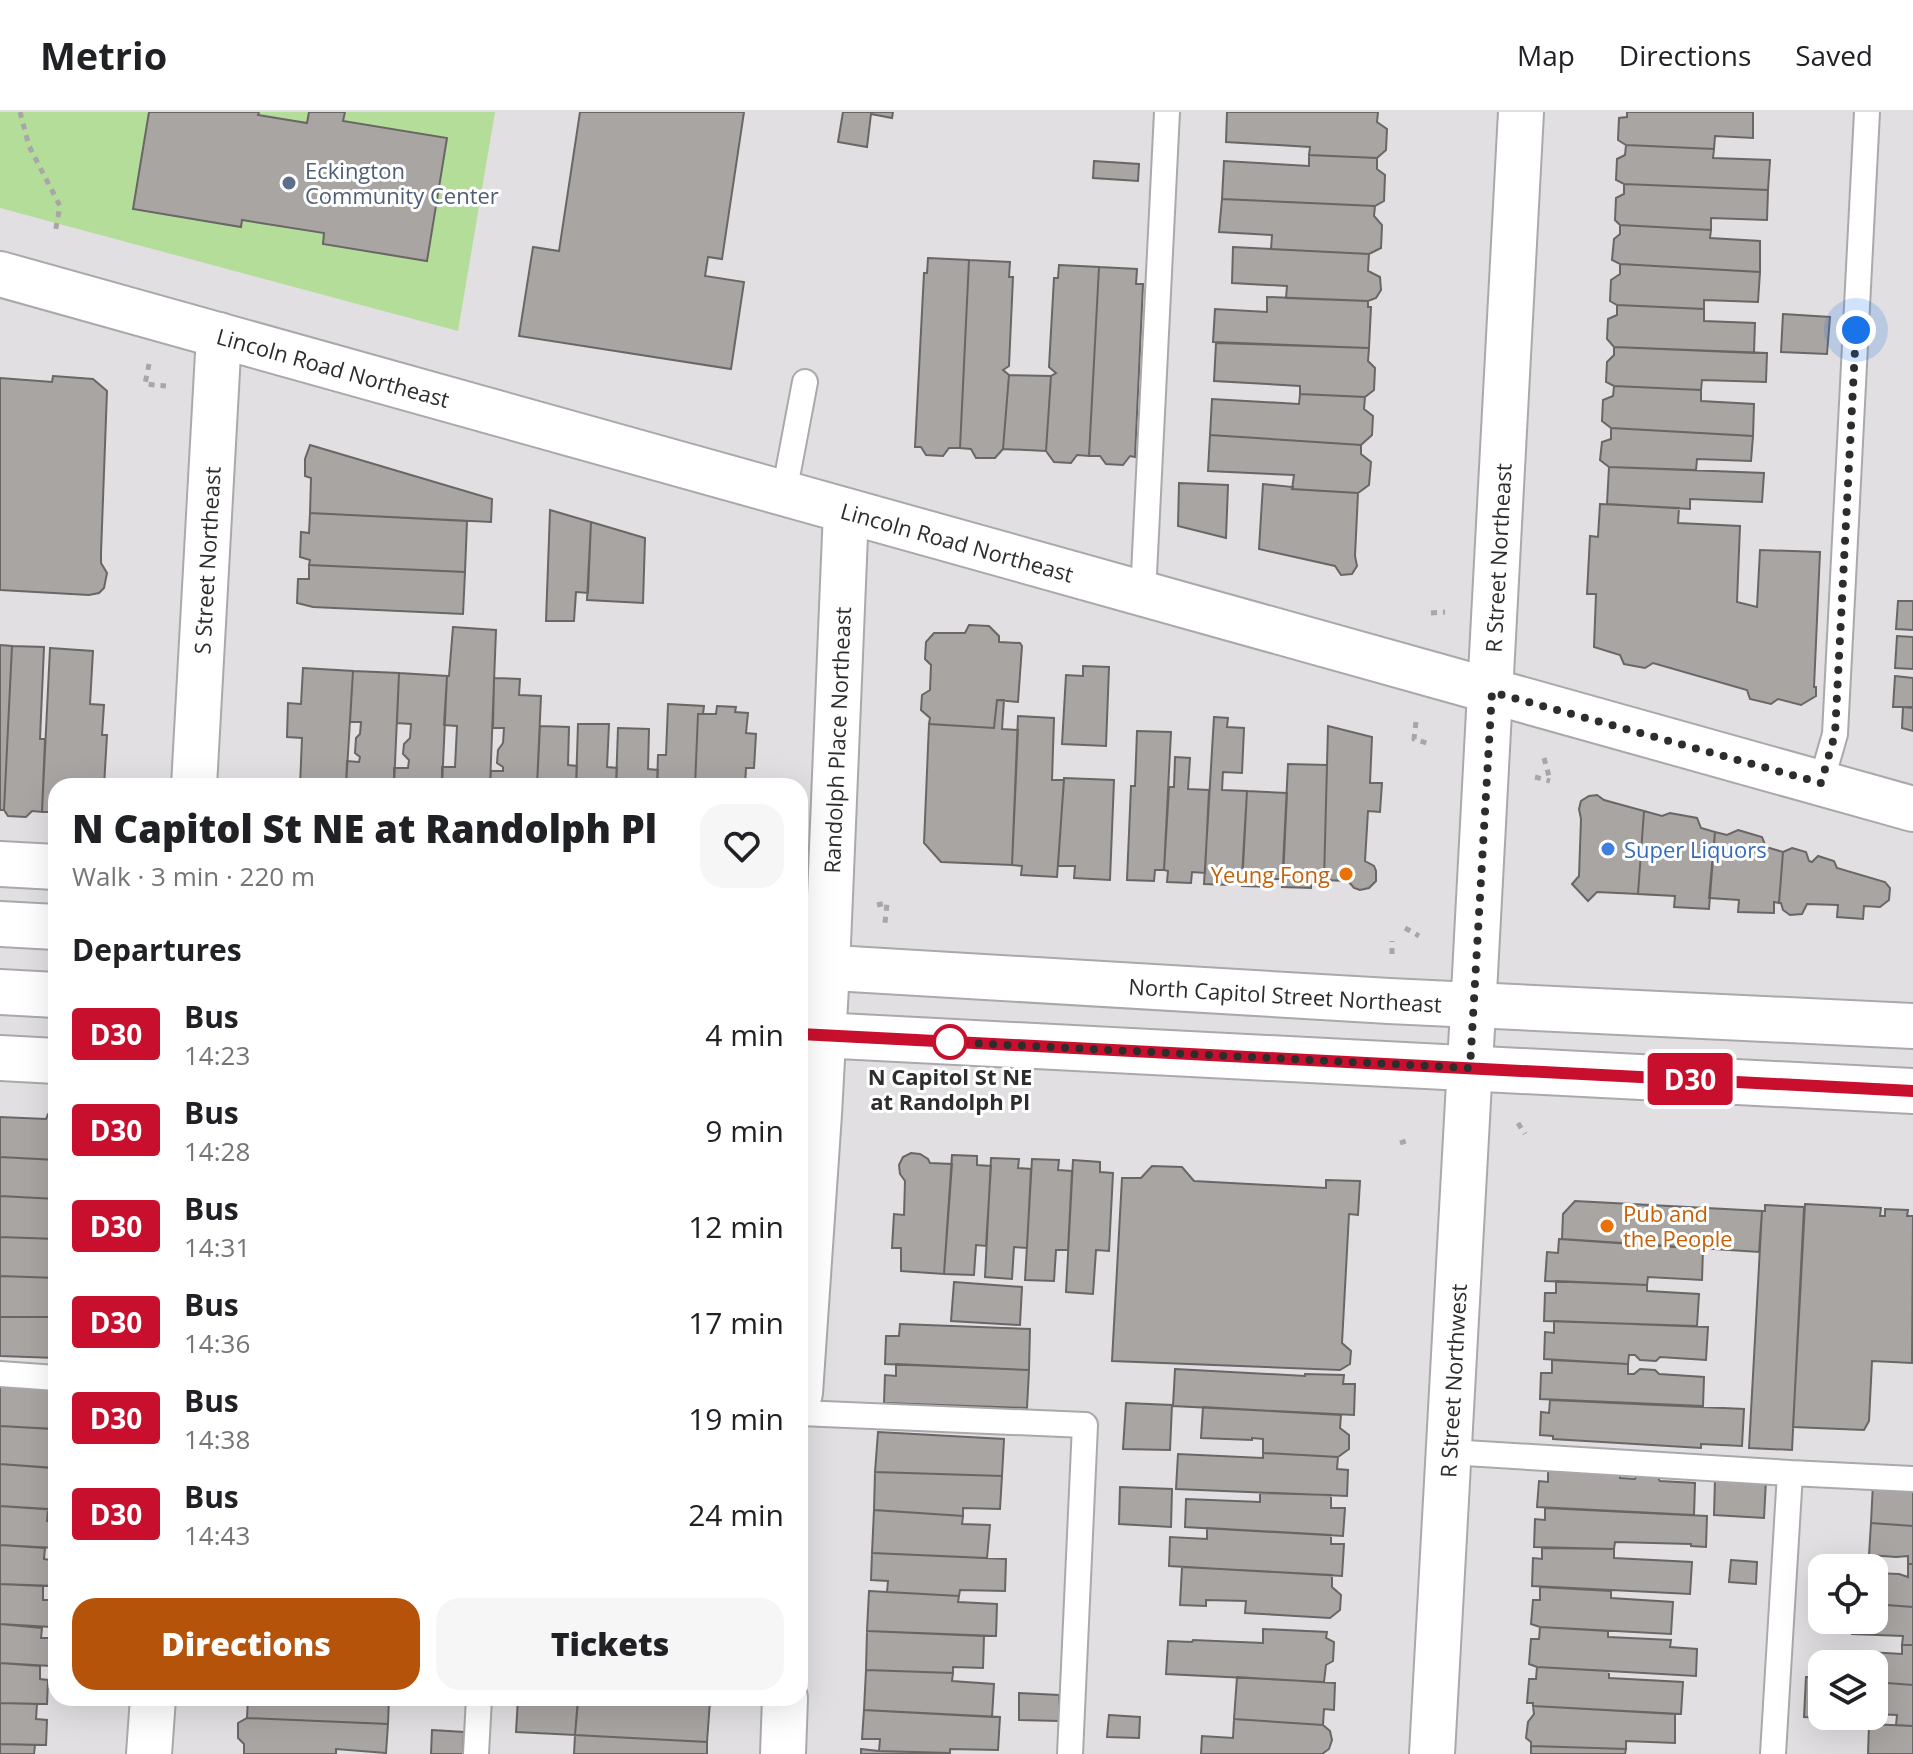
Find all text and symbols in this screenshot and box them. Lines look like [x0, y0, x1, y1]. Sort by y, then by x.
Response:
text: Metrio [40, 29, 167, 81]
text: Map [1517, 36, 1575, 74]
text: Directions [1619, 36, 1751, 74]
text: Saved [1795, 36, 1873, 74]
place label: Eckington Community Center [305, 155, 499, 210]
marker: Eckington Community Center [280, 174, 298, 192]
your location [1836, 310, 1876, 350]
street label: Lincoln Road Northeast [213, 320, 453, 414]
street label: R Street Northeast [1478, 462, 1518, 653]
street label: S Street Northeast [186, 465, 227, 655]
street label: Lincoln Road Northeast [837, 495, 1077, 589]
street label: Randolph Place Northeast [816, 606, 857, 874]
text: N Capitol St NE at Randolph Pl [72, 802, 657, 854]
button: heart [700, 804, 784, 888]
place label: Super Liquors [1624, 834, 1767, 864]
marker: Super Liquors [1599, 840, 1617, 858]
text: Walk · 3 min · 220 m [72, 858, 315, 894]
place label: Yeung Fong [1211, 859, 1330, 889]
marker: Yeung Fong [1337, 865, 1355, 883]
text: Departures [72, 929, 242, 970]
street label: North Capitol Street Northeast [1128, 971, 1443, 1019]
text: Bus [184, 996, 239, 1037]
text: 4 min [705, 1014, 784, 1055]
text: D30 [90, 1015, 142, 1053]
marker: N Capitol St NE at Randolph Pl [933, 1025, 967, 1059]
text: 14:23 [184, 1037, 250, 1073]
line badge: D30 [1644, 1053, 1736, 1105]
text: D30 [1664, 1060, 1716, 1098]
place label: N Capitol St NE at Randolph Pl [868, 1061, 1032, 1116]
text: Bus [184, 1092, 239, 1133]
text: 9 min [705, 1110, 784, 1151]
text: D30 [90, 1111, 142, 1149]
text: 14:28 [184, 1133, 250, 1169]
text: Bus [184, 1188, 239, 1229]
place label: Pub and the People [1623, 1198, 1733, 1253]
text: 12 min [688, 1206, 784, 1247]
text: D30 [90, 1207, 142, 1245]
marker: Pub and the People [1598, 1217, 1616, 1235]
text: 14:31 [184, 1229, 250, 1265]
street label: R Street Northwest [1432, 1283, 1473, 1479]
text: Bus [184, 1284, 239, 1325]
text: 17 min [688, 1302, 784, 1343]
text: D30 [90, 1303, 142, 1341]
text: 14:36 [184, 1325, 250, 1361]
text: Bus [184, 1380, 239, 1421]
text: 19 min [688, 1398, 784, 1439]
text: D30 [90, 1399, 142, 1437]
text: 14:38 [184, 1421, 250, 1457]
text: Bus [184, 1476, 239, 1517]
text: 24 min [688, 1494, 784, 1535]
text: D30 [90, 1495, 142, 1533]
text: 14:43 [184, 1517, 250, 1553]
map controls [1808, 1554, 1888, 1730]
button: locate [1808, 1554, 1888, 1634]
button: Directions [72, 1598, 420, 1690]
button: Tickets [436, 1598, 784, 1690]
button: layers [1808, 1650, 1888, 1730]

